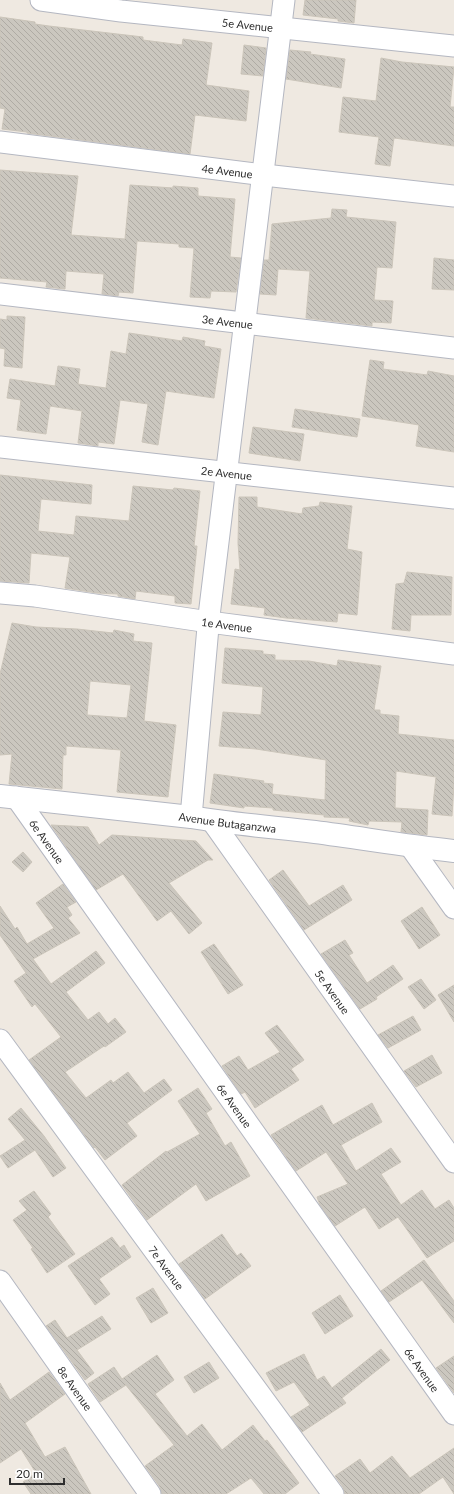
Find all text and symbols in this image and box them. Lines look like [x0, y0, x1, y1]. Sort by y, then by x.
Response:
street label: 5e Avenue [221, 15, 274, 33]
street label: 4e Avenue [201, 161, 254, 180]
street label: 3e Avenue [201, 312, 254, 331]
street label: 2e Avenue [200, 463, 253, 482]
street label: 1e Avenue [201, 614, 253, 634]
street label: Avenue Butaganzwa [178, 809, 277, 834]
street label: 6e Avenue [27, 816, 67, 866]
street label: 5e Avenue [313, 967, 353, 1016]
street label: 6e Avenue [215, 1081, 255, 1130]
street label: 7e Avenue [146, 1243, 187, 1292]
street label: 6e Avenue [402, 1345, 443, 1394]
street label: 8e Avenue [55, 1363, 96, 1413]
scale bar [10, 1460, 64, 1486]
text: 20 m [16, 1466, 43, 1481]

